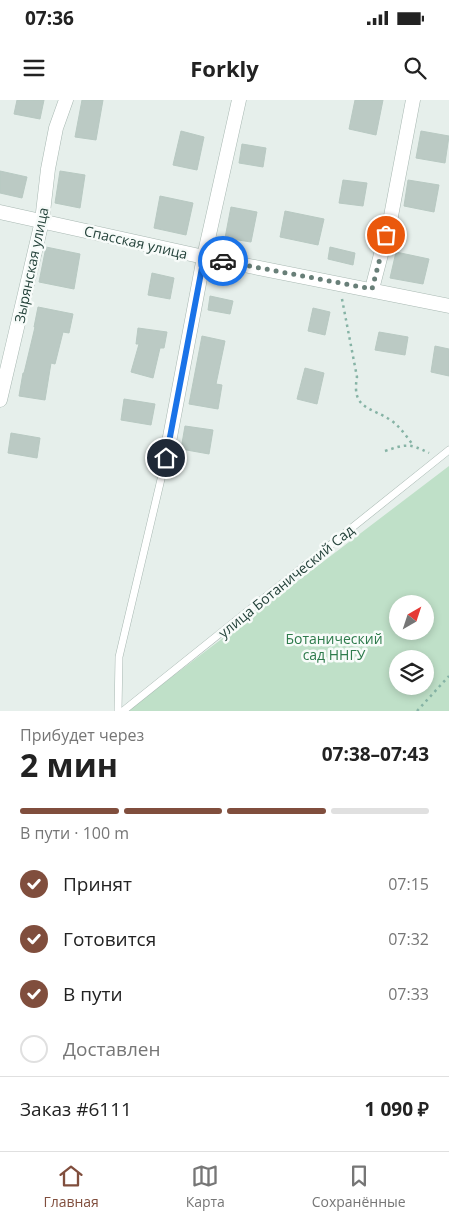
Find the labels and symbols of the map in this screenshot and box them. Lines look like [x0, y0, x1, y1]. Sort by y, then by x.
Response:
street label: Зырянская улица [9, 205, 53, 325]
pin [365, 214, 407, 256]
street label: Спасская улица [82, 221, 190, 263]
courier [198, 236, 248, 286]
pin [145, 437, 187, 479]
street label: улица Ботанический Сад [214, 520, 358, 642]
north arrow [389, 595, 434, 640]
park label: Ботанический сад ННГУ [285, 629, 383, 664]

